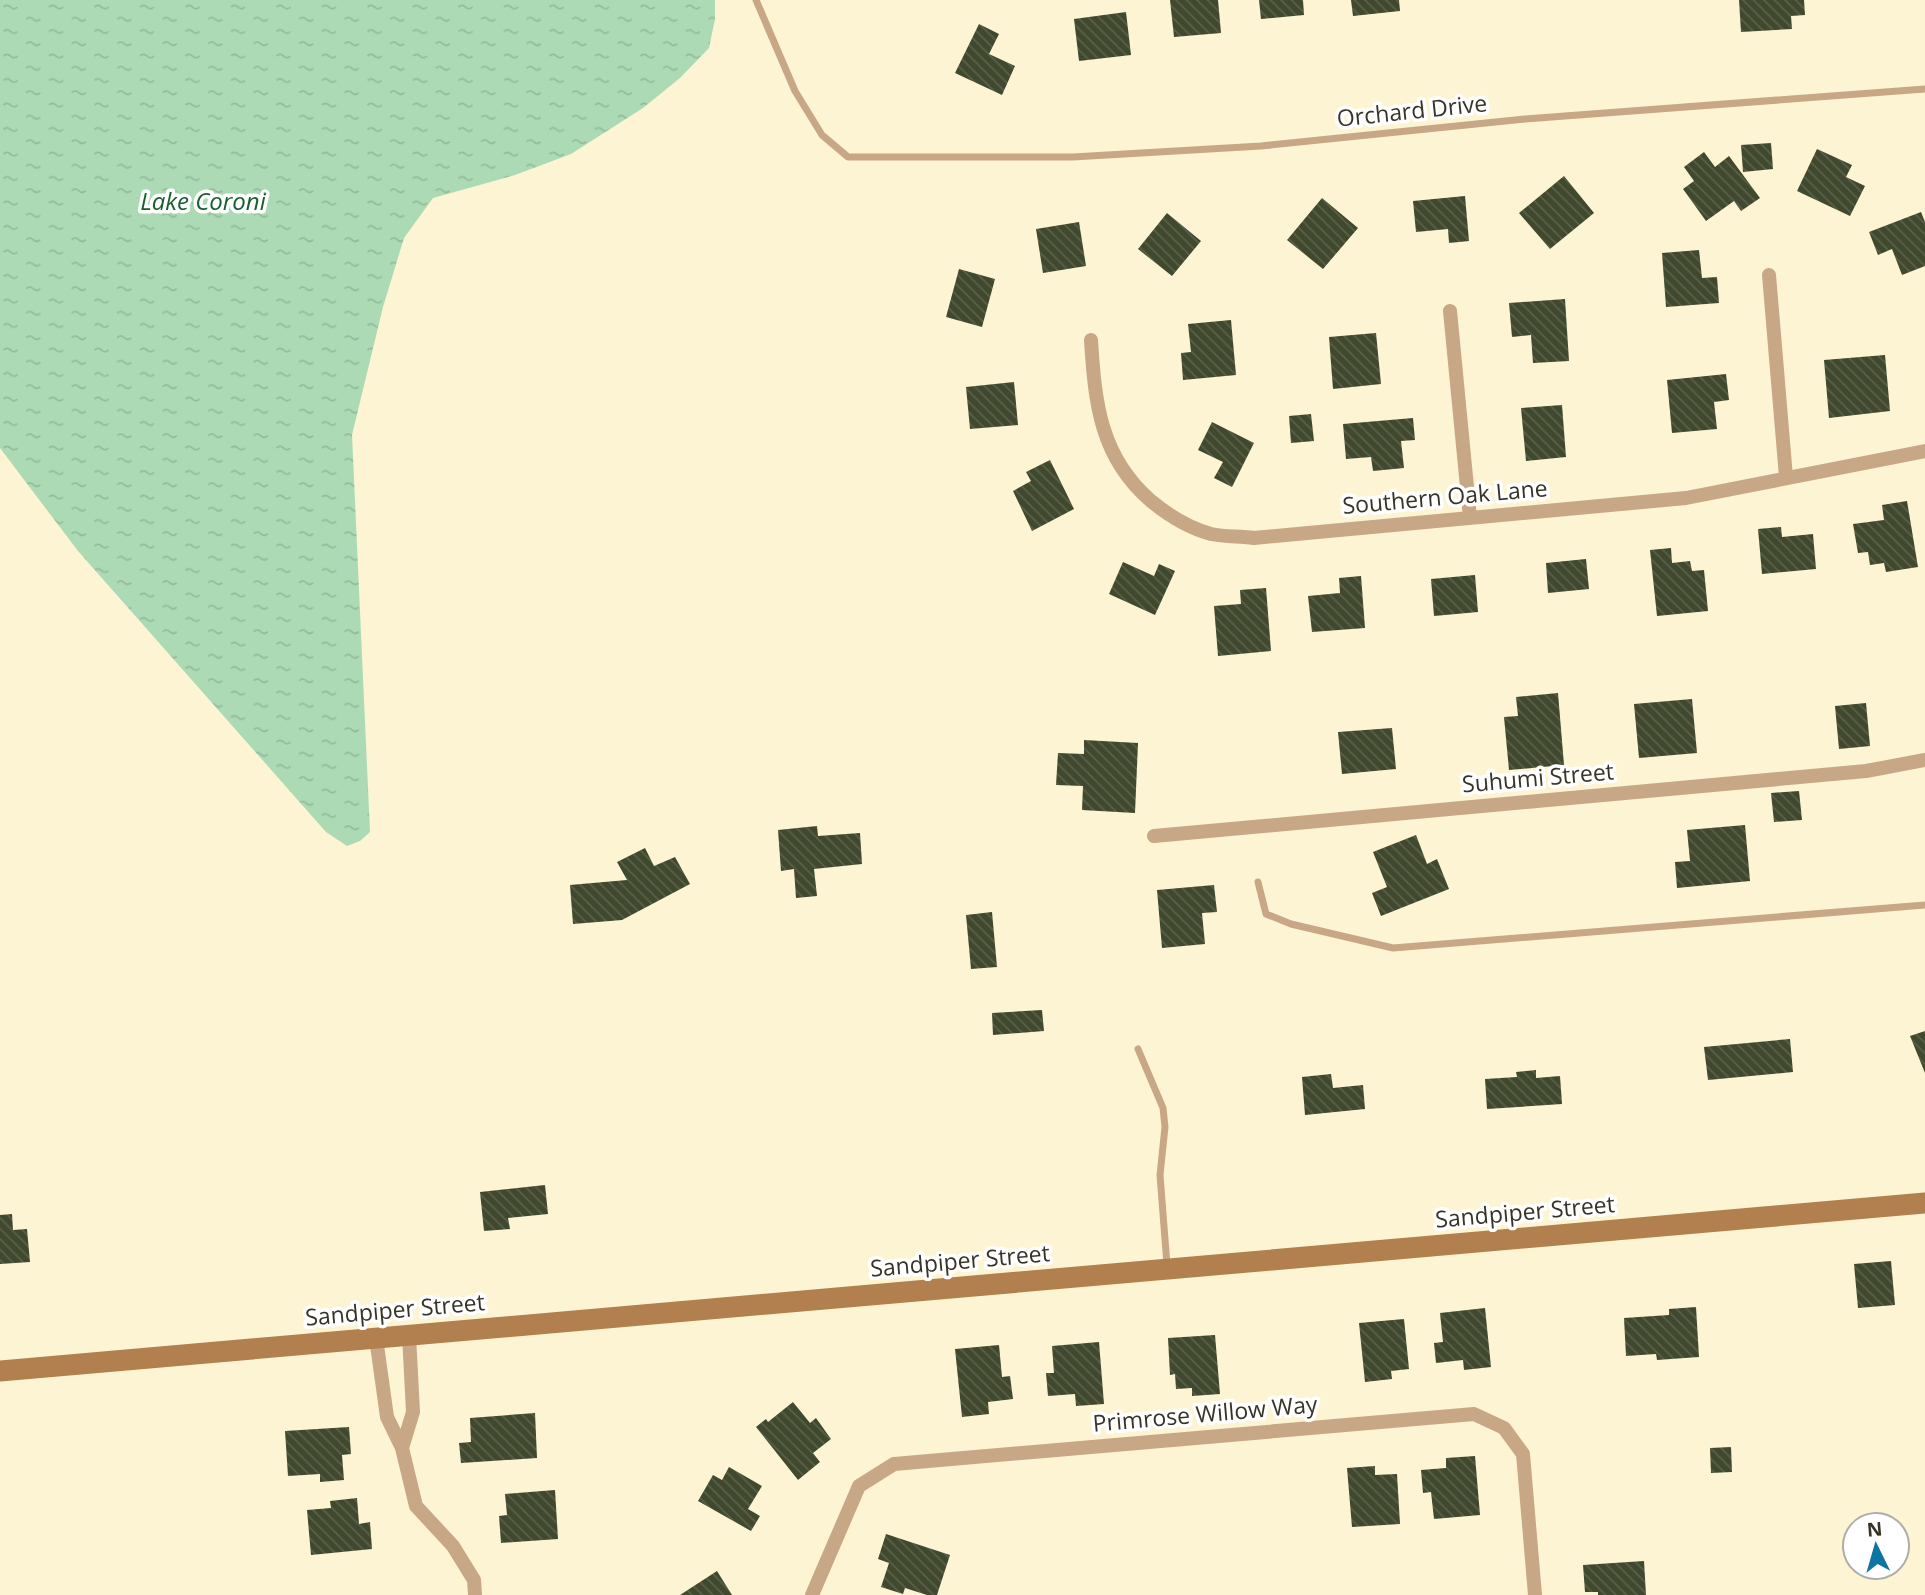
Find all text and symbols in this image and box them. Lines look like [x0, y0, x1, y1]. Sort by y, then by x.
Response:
street label: Orchard Drive [1335, 86, 1489, 134]
water label: Lake Coroni [140, 184, 267, 217]
street label: Southern Oak Lane [1341, 471, 1549, 521]
street label: Suhumi Street [1461, 754, 1615, 800]
street label: Sandpiper Street [1434, 1187, 1616, 1235]
street label: Sandpiper Street [869, 1236, 1051, 1284]
street label: Sandpiper Street [304, 1285, 486, 1333]
street label: Primrose Willow Way [1091, 1387, 1319, 1439]
north arrow [1841, 1511, 1911, 1581]
text: N [1866, 1515, 1883, 1543]

